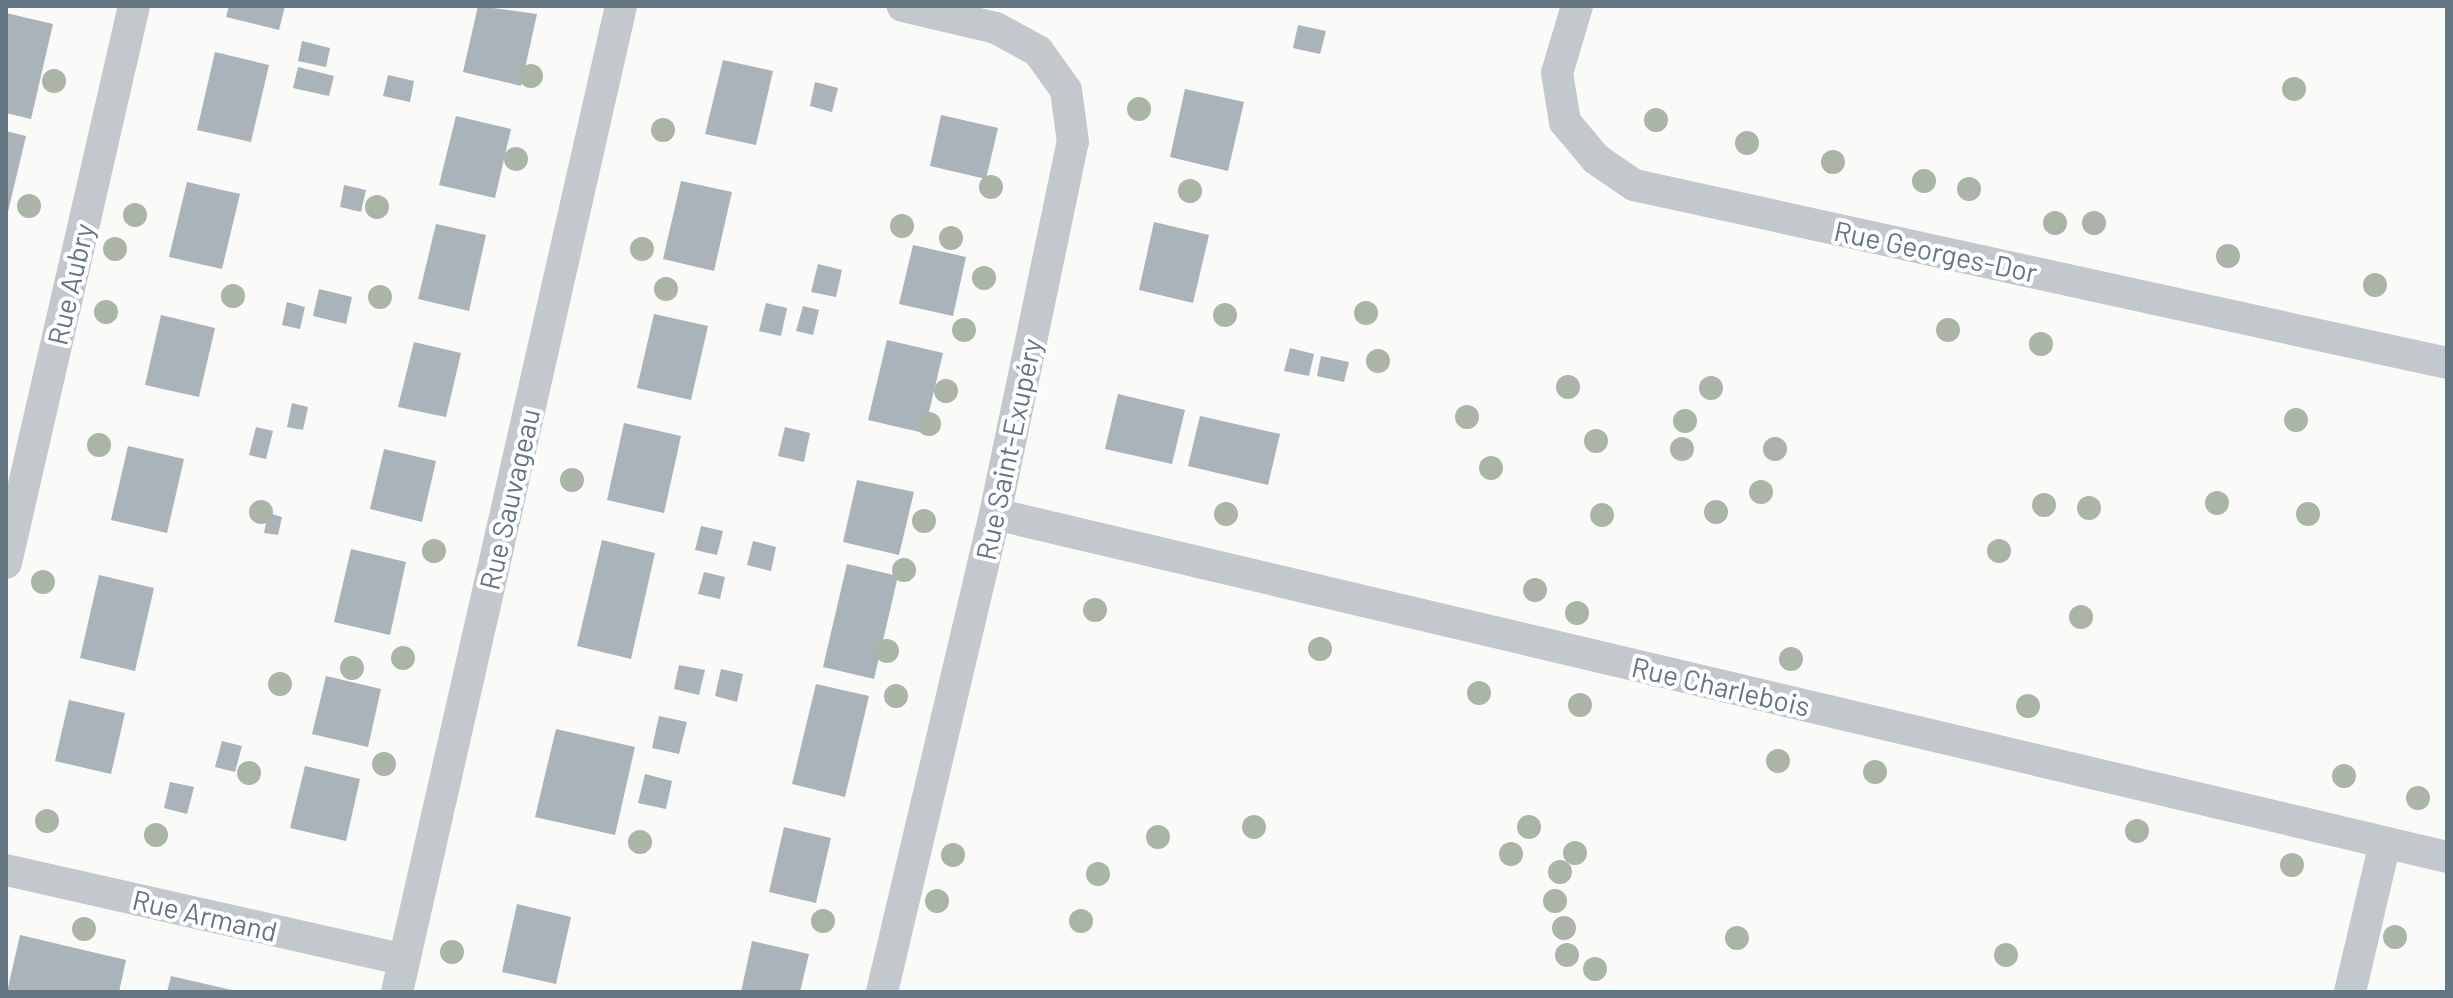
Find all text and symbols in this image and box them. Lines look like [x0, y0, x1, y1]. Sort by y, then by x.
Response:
street label: Rue Georges-Dor [1831, 213, 2041, 289]
street label: Rue Aubry [40, 220, 100, 348]
street label: Rue Saint-Exupéry [968, 335, 1048, 563]
street label: Rue Sauvageau [472, 405, 546, 593]
street label: Rue Charlebois [1629, 649, 1813, 723]
street label: Rue Armand [129, 882, 281, 948]

